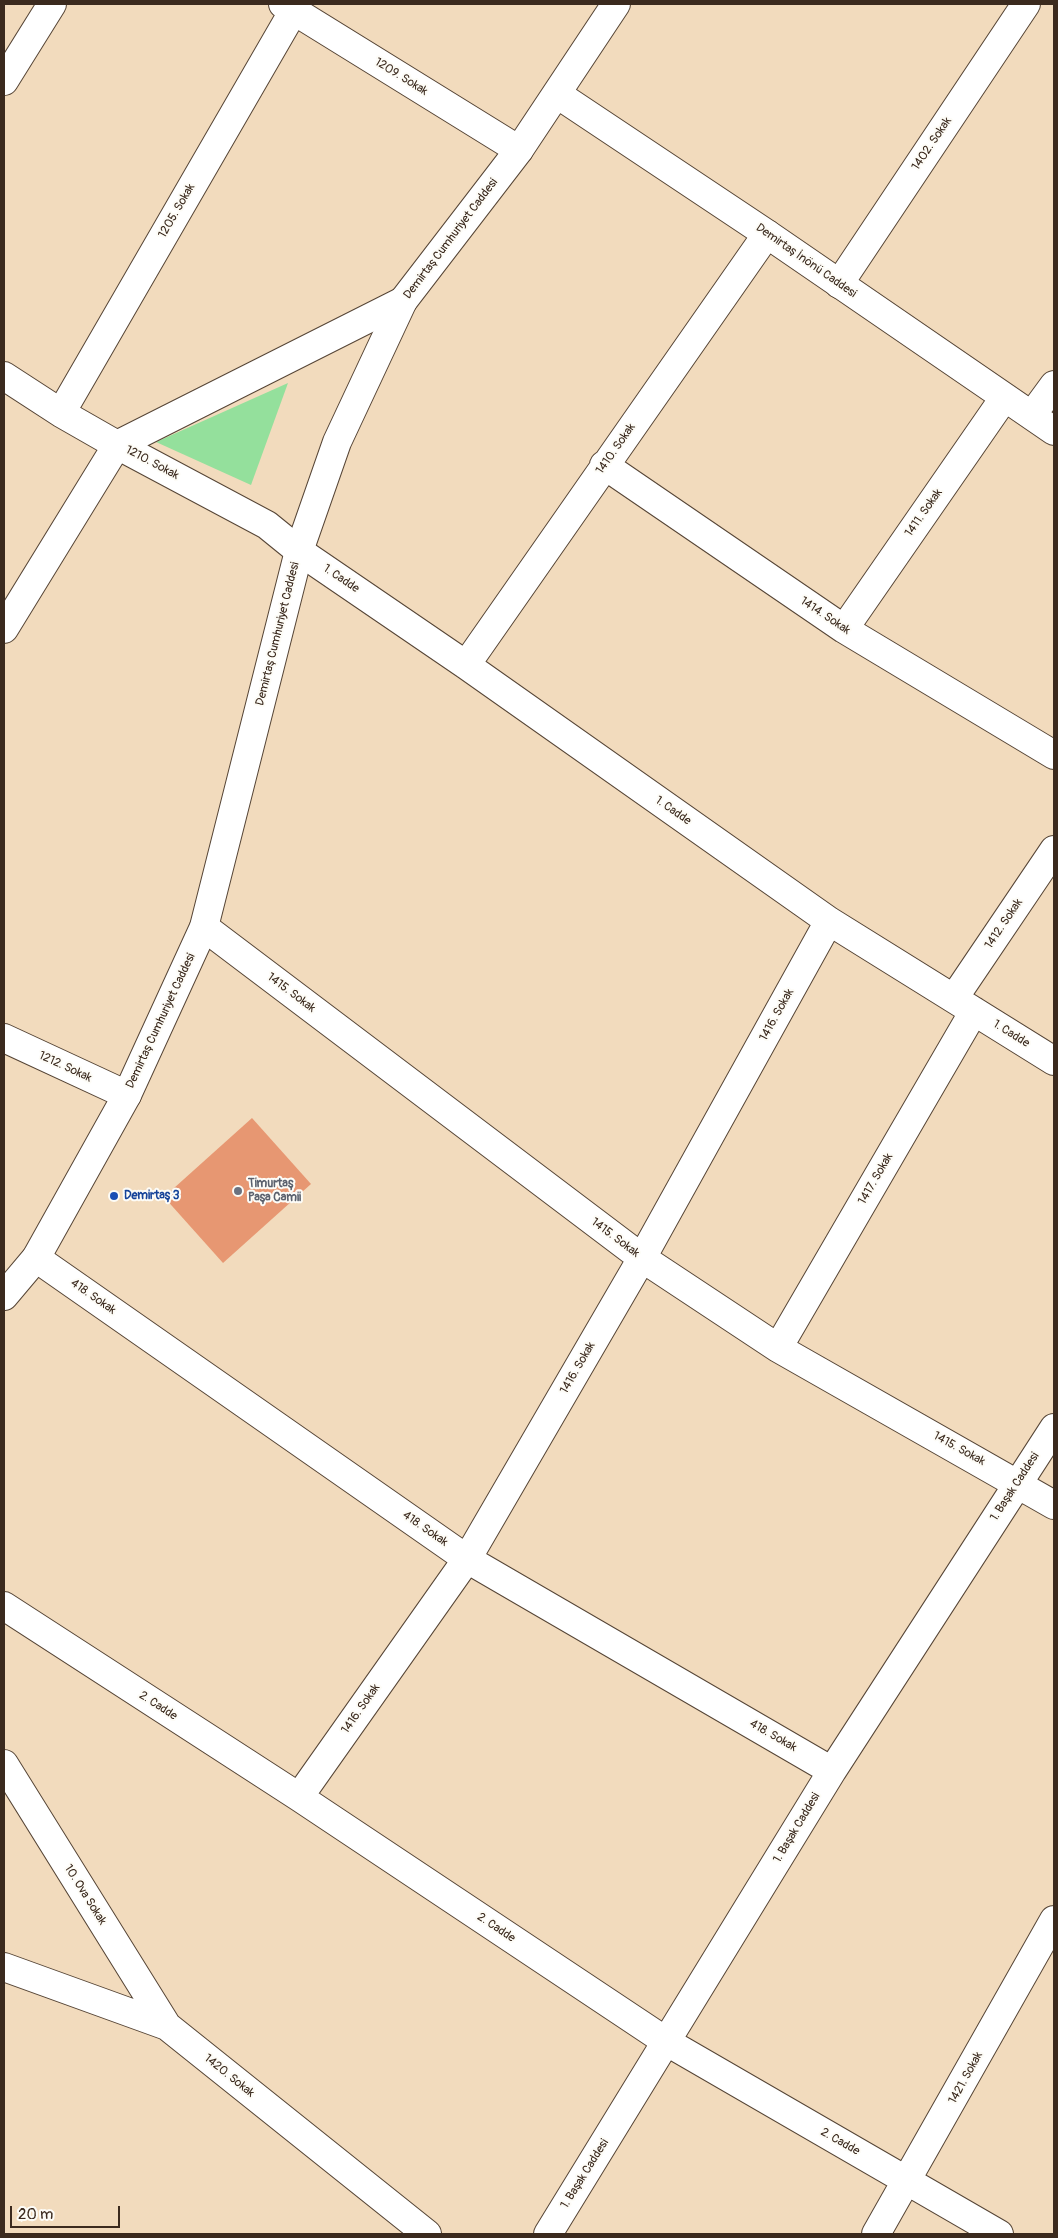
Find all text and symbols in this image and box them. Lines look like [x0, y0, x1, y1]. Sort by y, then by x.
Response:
street label: 1209. Sokak [372, 55, 430, 99]
street label: 1402. Sokak [909, 115, 955, 173]
street label: Demirtaş Cumhuriyet Caddesi [401, 176, 501, 302]
street label: 1205. Sokak [156, 181, 198, 241]
street label: Demirtaş İnönü Caddesi [753, 221, 859, 301]
street label: 1410. Sokak [593, 421, 639, 477]
street label: 1210. Sokak [123, 443, 181, 483]
street label: 1411. Sokak [902, 486, 946, 540]
street label: Demirtaş Cumhuriyet Caddesi [253, 561, 303, 707]
street label: 1. Cadde [320, 562, 362, 596]
street label: 1414. Sokak [797, 594, 853, 638]
street label: 1. Cadde [652, 793, 694, 829]
street label: 1412. Sokak [982, 896, 1026, 952]
street label: Demirtaş Cumhuriyet Caddesi [123, 951, 199, 1091]
street label: 1415. Sokak [264, 970, 318, 1016]
street label: 1416. Sokak [757, 986, 797, 1044]
street label: 1. Cadde [990, 1017, 1032, 1051]
street label: 1212. Sokak [36, 1048, 94, 1086]
street label: 1417. Sokak [856, 1151, 896, 1207]
place label: Timurtaş Paşa Camii [248, 1177, 301, 1205]
marker: Timurtaş Paşa Camii [232, 1185, 244, 1197]
place label: Demirtaş 3 [124, 1189, 179, 1203]
marker: Demirtaş 3 [108, 1190, 120, 1202]
street label: 1415. Sokak [588, 1215, 642, 1261]
street label: 418. Sokak [68, 1276, 118, 1318]
street label: 1416. Sokak [557, 1339, 599, 1397]
street label: 1415. Sokak [931, 1429, 987, 1469]
street label: 1. Başak Caddesi [987, 1450, 1043, 1524]
street label: 418. Sokak [400, 1508, 450, 1550]
street label: 1416. Sokak [339, 1681, 383, 1737]
street label: 2. Cadde [136, 1688, 180, 1724]
street label: 418. Sokak [747, 1717, 799, 1755]
street label: 1. Başak Caddesi [770, 1790, 824, 1866]
street label: 10. Ova Sokak [61, 1862, 109, 1928]
street label: 2. Cadde [474, 1910, 518, 1946]
street label: 1421. Sokak [946, 2049, 986, 2107]
street label: 1420. Sokak [201, 2051, 257, 2101]
street label: 2. Cadde [818, 2125, 862, 2159]
street label: 1. Başak Caddesi [558, 2137, 612, 2211]
scale bar [12, 2196, 122, 2228]
text: 20 m [18, 2205, 53, 2224]

